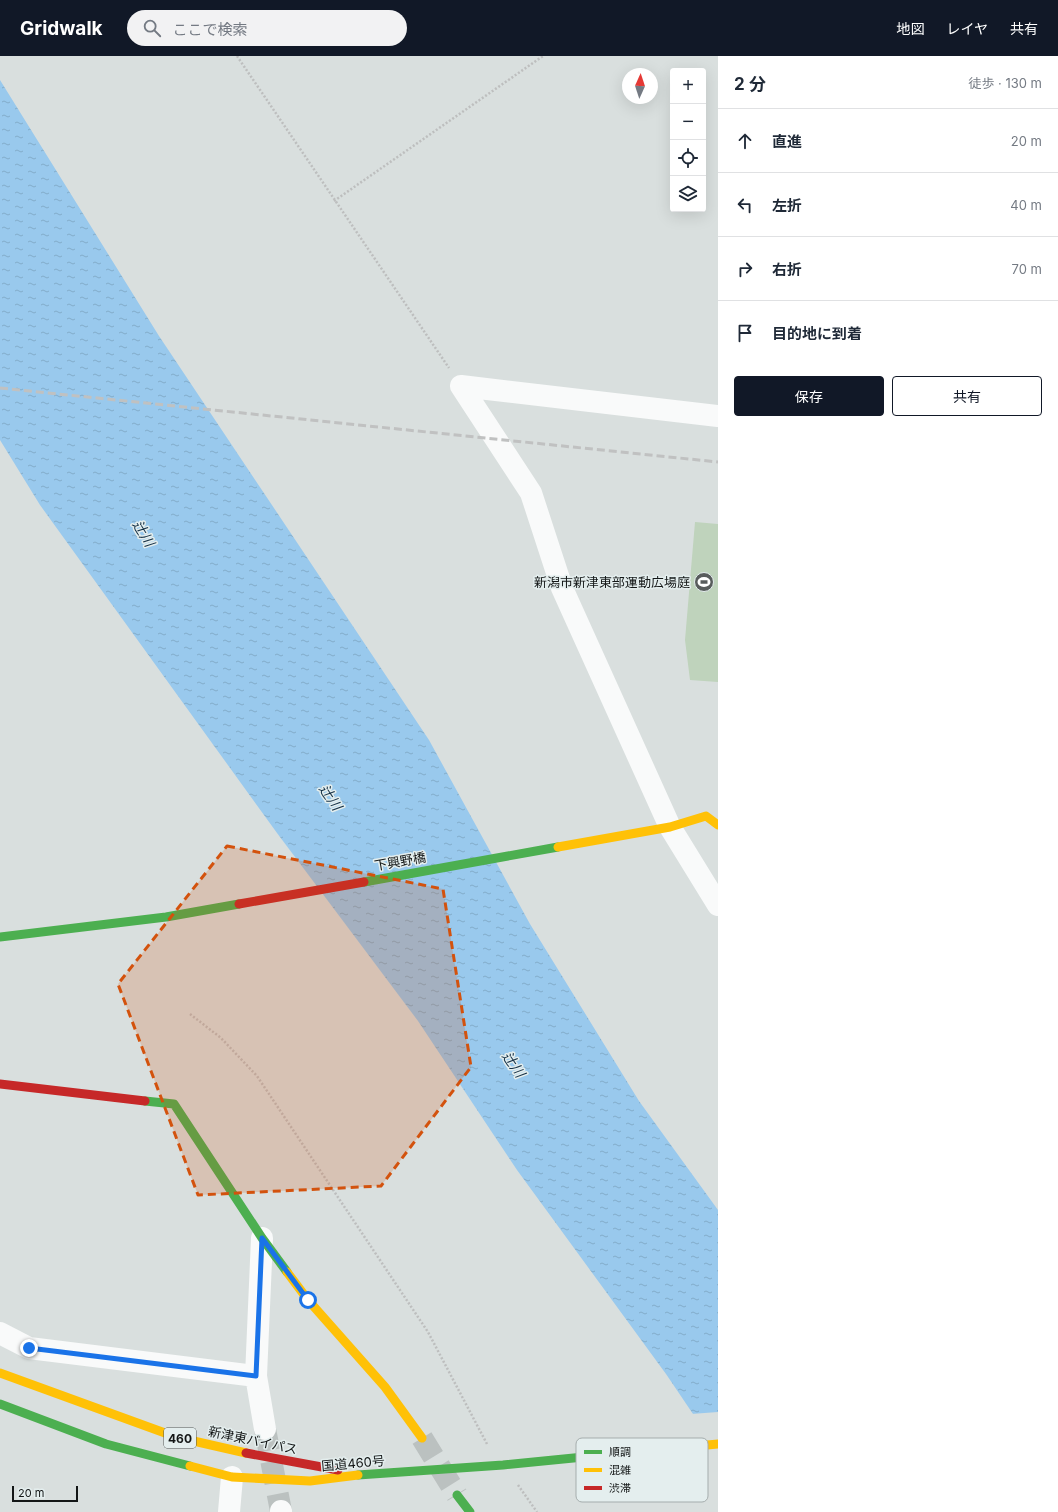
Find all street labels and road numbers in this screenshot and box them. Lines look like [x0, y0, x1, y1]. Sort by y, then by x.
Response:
street label: 下興野橋 [373, 849, 427, 873]
street label: 新津東バイパス [207, 1423, 299, 1457]
road number: 460 [164, 1428, 196, 1448]
street label: 国道460号 [321, 1452, 385, 1474]

